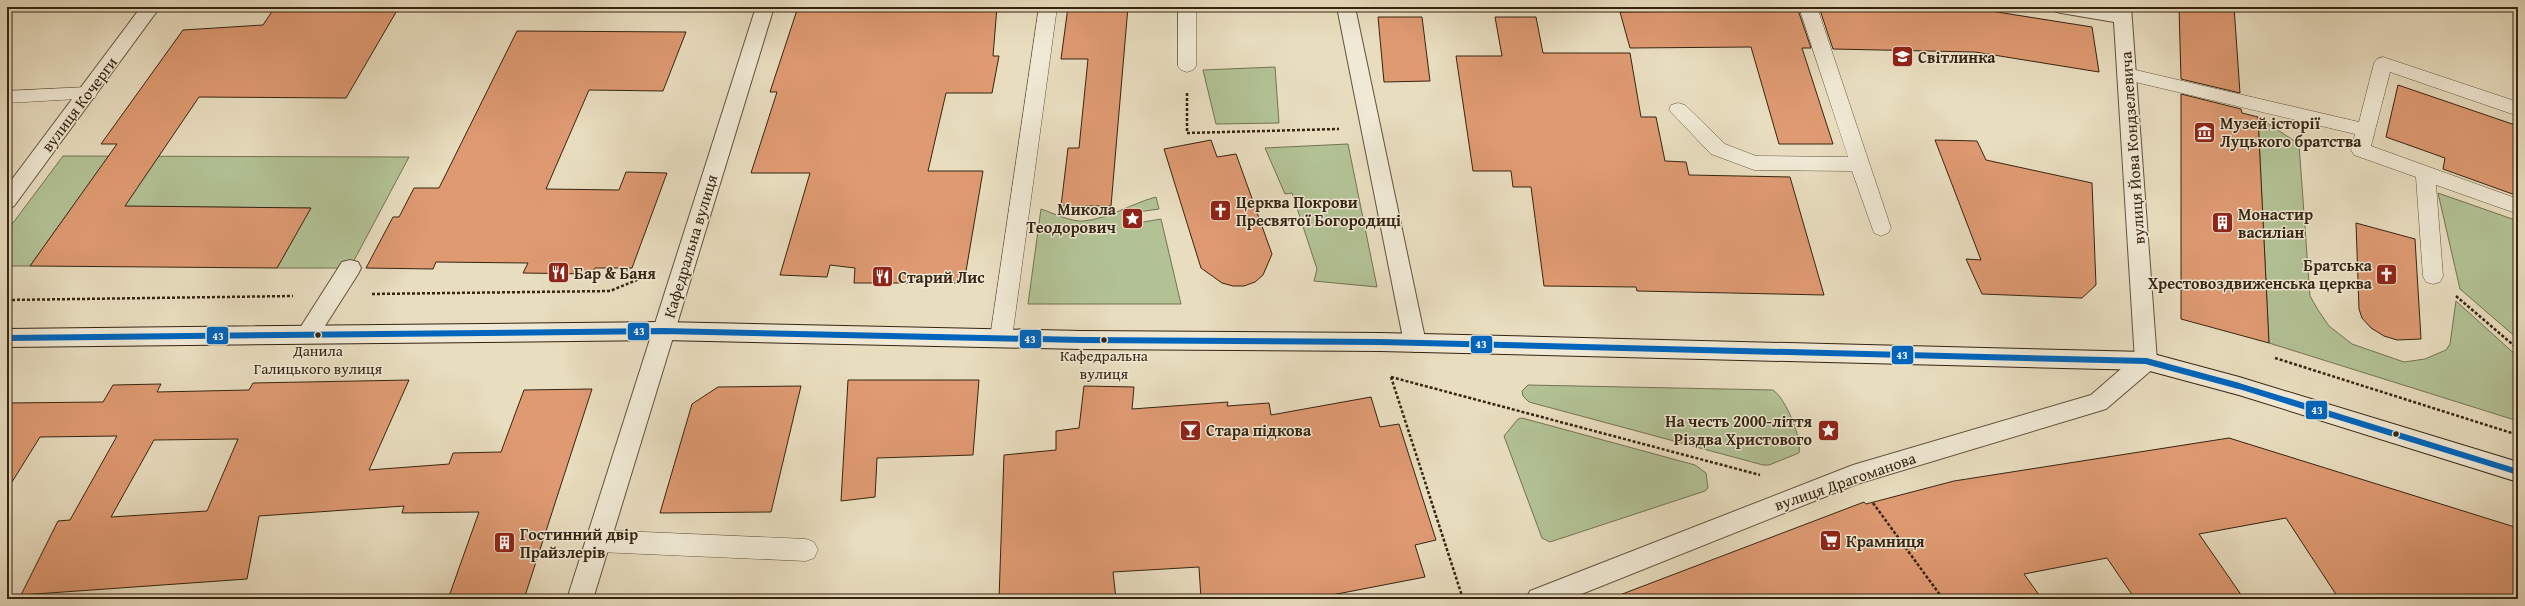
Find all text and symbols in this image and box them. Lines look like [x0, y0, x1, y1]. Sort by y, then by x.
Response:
school or university icon: Світлинка [1889, 44, 1915, 70]
place label: Світлинка [1918, 45, 1996, 69]
street label: вулиця Йова Кондзелевича [2113, 50, 2151, 245]
street label: вулиця Кочерги [35, 51, 123, 157]
place label: Музей історії Луцького братства [2220, 111, 2362, 153]
museum icon: Музей історії Луцького братства [2191, 119, 2217, 145]
street label: Кафедральна вулиця [657, 171, 723, 321]
place label: Церква Покрови Пресвятої Богородиці [1236, 190, 1401, 232]
place label: Микола Теодорович [1026, 197, 1117, 239]
church icon: Церква Покрови Пресвятої Богородиці [1207, 198, 1233, 224]
place label: Монастир василіан [2238, 202, 2313, 244]
place icon: Микола Теодорович [1119, 205, 1145, 231]
building icon: Монастир василіан [2209, 210, 2235, 236]
place label: Братська Хрестовоздвиженська церква [2148, 253, 2373, 295]
restaurant icon: Бар & Баня [545, 260, 571, 286]
place label: Бар & Баня [574, 261, 656, 285]
church icon: Братська Хрестовоздвиженська церква [2374, 261, 2400, 287]
restaurant icon: Старий Лис [869, 264, 895, 290]
place label: Старий Лис [898, 265, 985, 289]
line badge: 43 [627, 322, 650, 341]
text: 43 [633, 323, 645, 339]
line badge: 43 [206, 326, 229, 345]
text: 43 [212, 328, 224, 344]
line badge: 43 [1019, 329, 1042, 349]
marker: Данила Галицького вулиця [313, 330, 323, 340]
text: 43 [1024, 331, 1036, 347]
marker: Кафедральна вулиця [1099, 335, 1109, 345]
line badge: 43 [1470, 335, 1493, 354]
text: 43 [1475, 336, 1487, 352]
place label: Данила Галицького вулиця [254, 340, 383, 379]
place label: Кафедральна вулиця [1060, 345, 1149, 384]
line badge: 43 [1891, 345, 1914, 365]
text: 43 [1896, 347, 1908, 363]
line badge: 43 [2305, 400, 2328, 420]
text: 43 [2311, 402, 2323, 418]
place label: На честь 2000-ліття Різдва Христового [1665, 409, 1812, 451]
bar icon: Стара підкова [1177, 417, 1203, 443]
place icon: На честь 2000-ліття Різдва Христового [1815, 417, 1841, 443]
place label: Стара підкова [1206, 418, 1312, 442]
unlabelled marker [2391, 429, 2401, 439]
street label: вулиця Драгоманова [1771, 445, 1919, 516]
place label: Гостинний двір Прайзлерів [520, 522, 638, 564]
supermarket icon: Крамниця [1817, 528, 1843, 554]
place label: Крамниця [1846, 529, 1925, 553]
building icon: Гостинний двір Прайзлерів [492, 530, 518, 556]

